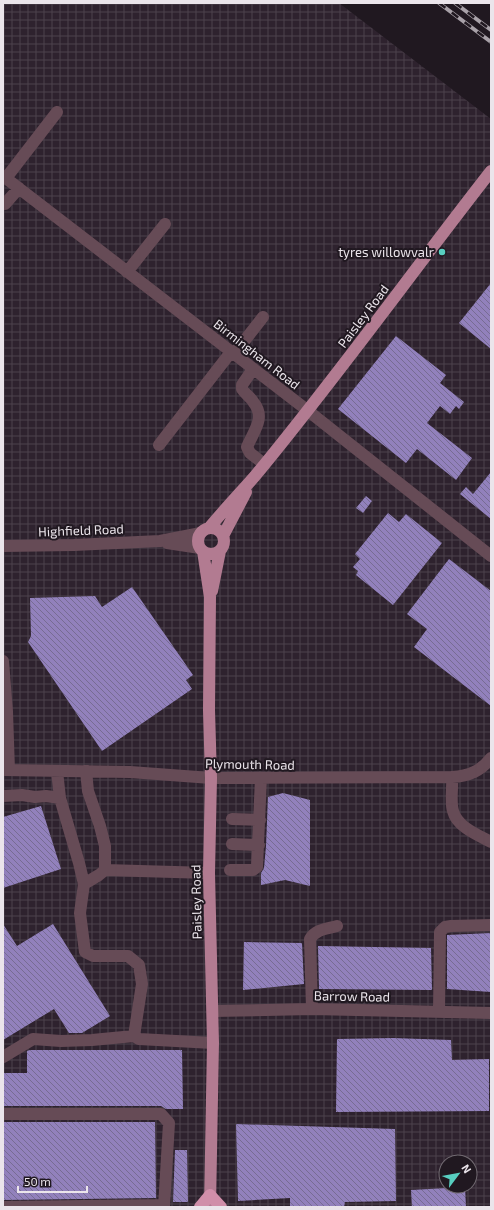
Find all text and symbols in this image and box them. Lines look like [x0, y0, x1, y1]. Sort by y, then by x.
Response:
place label: tyres willowvalr [338, 244, 434, 260]
marker: tyres willowvalr [437, 247, 447, 257]
street label: Paisley Road [334, 281, 392, 351]
street label: Birmingham Road [211, 315, 303, 393]
street label: Highfield Road [38, 521, 124, 539]
street label: Plymouth Road [205, 755, 295, 773]
street label: Paisley Road [187, 864, 205, 940]
street label: Barrow Road [314, 987, 390, 1005]
north arrow [438, 1154, 478, 1194]
text: N [459, 1162, 475, 1175]
scale bar [18, 1168, 87, 1194]
text: 50 m [24, 1174, 51, 1188]

